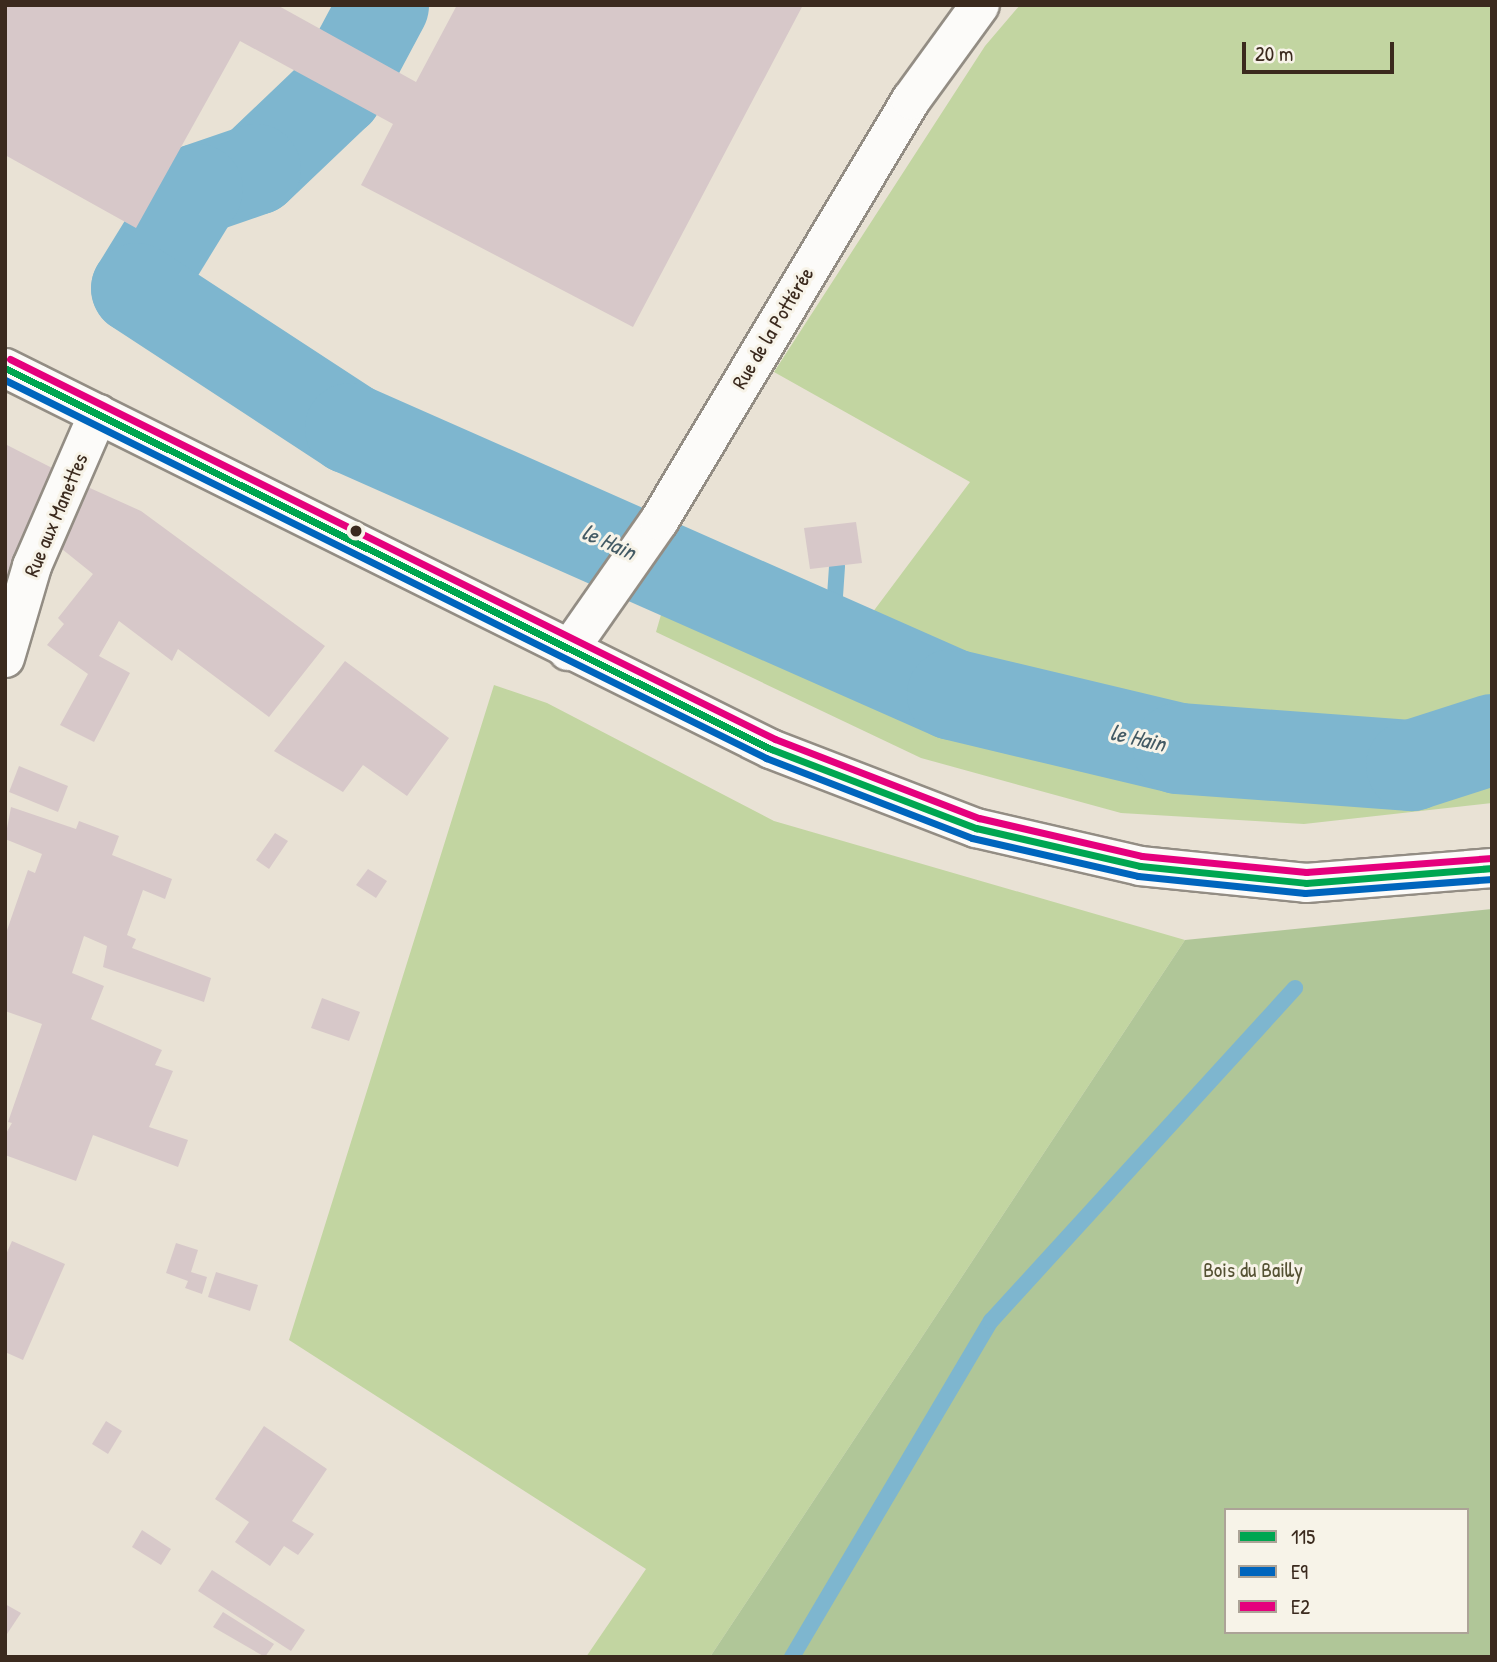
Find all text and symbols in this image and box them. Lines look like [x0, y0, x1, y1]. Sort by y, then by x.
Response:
scale bar [1245, 28, 1397, 72]
text: 20 m [1255, 39, 1293, 68]
street label: Rue de la Pottérée [727, 263, 819, 393]
street label: Rue aux Manettes [19, 450, 93, 580]
water label: le Hain [578, 518, 640, 566]
unlabelled marker [349, 524, 363, 538]
water label: le Hain [1108, 718, 1168, 758]
park label: Bois du Bailly [1203, 1257, 1303, 1283]
legend [1224, 1508, 1469, 1634]
text: 115 [1291, 1522, 1315, 1551]
text: E9 [1291, 1557, 1308, 1586]
text: E2 [1291, 1592, 1310, 1621]

